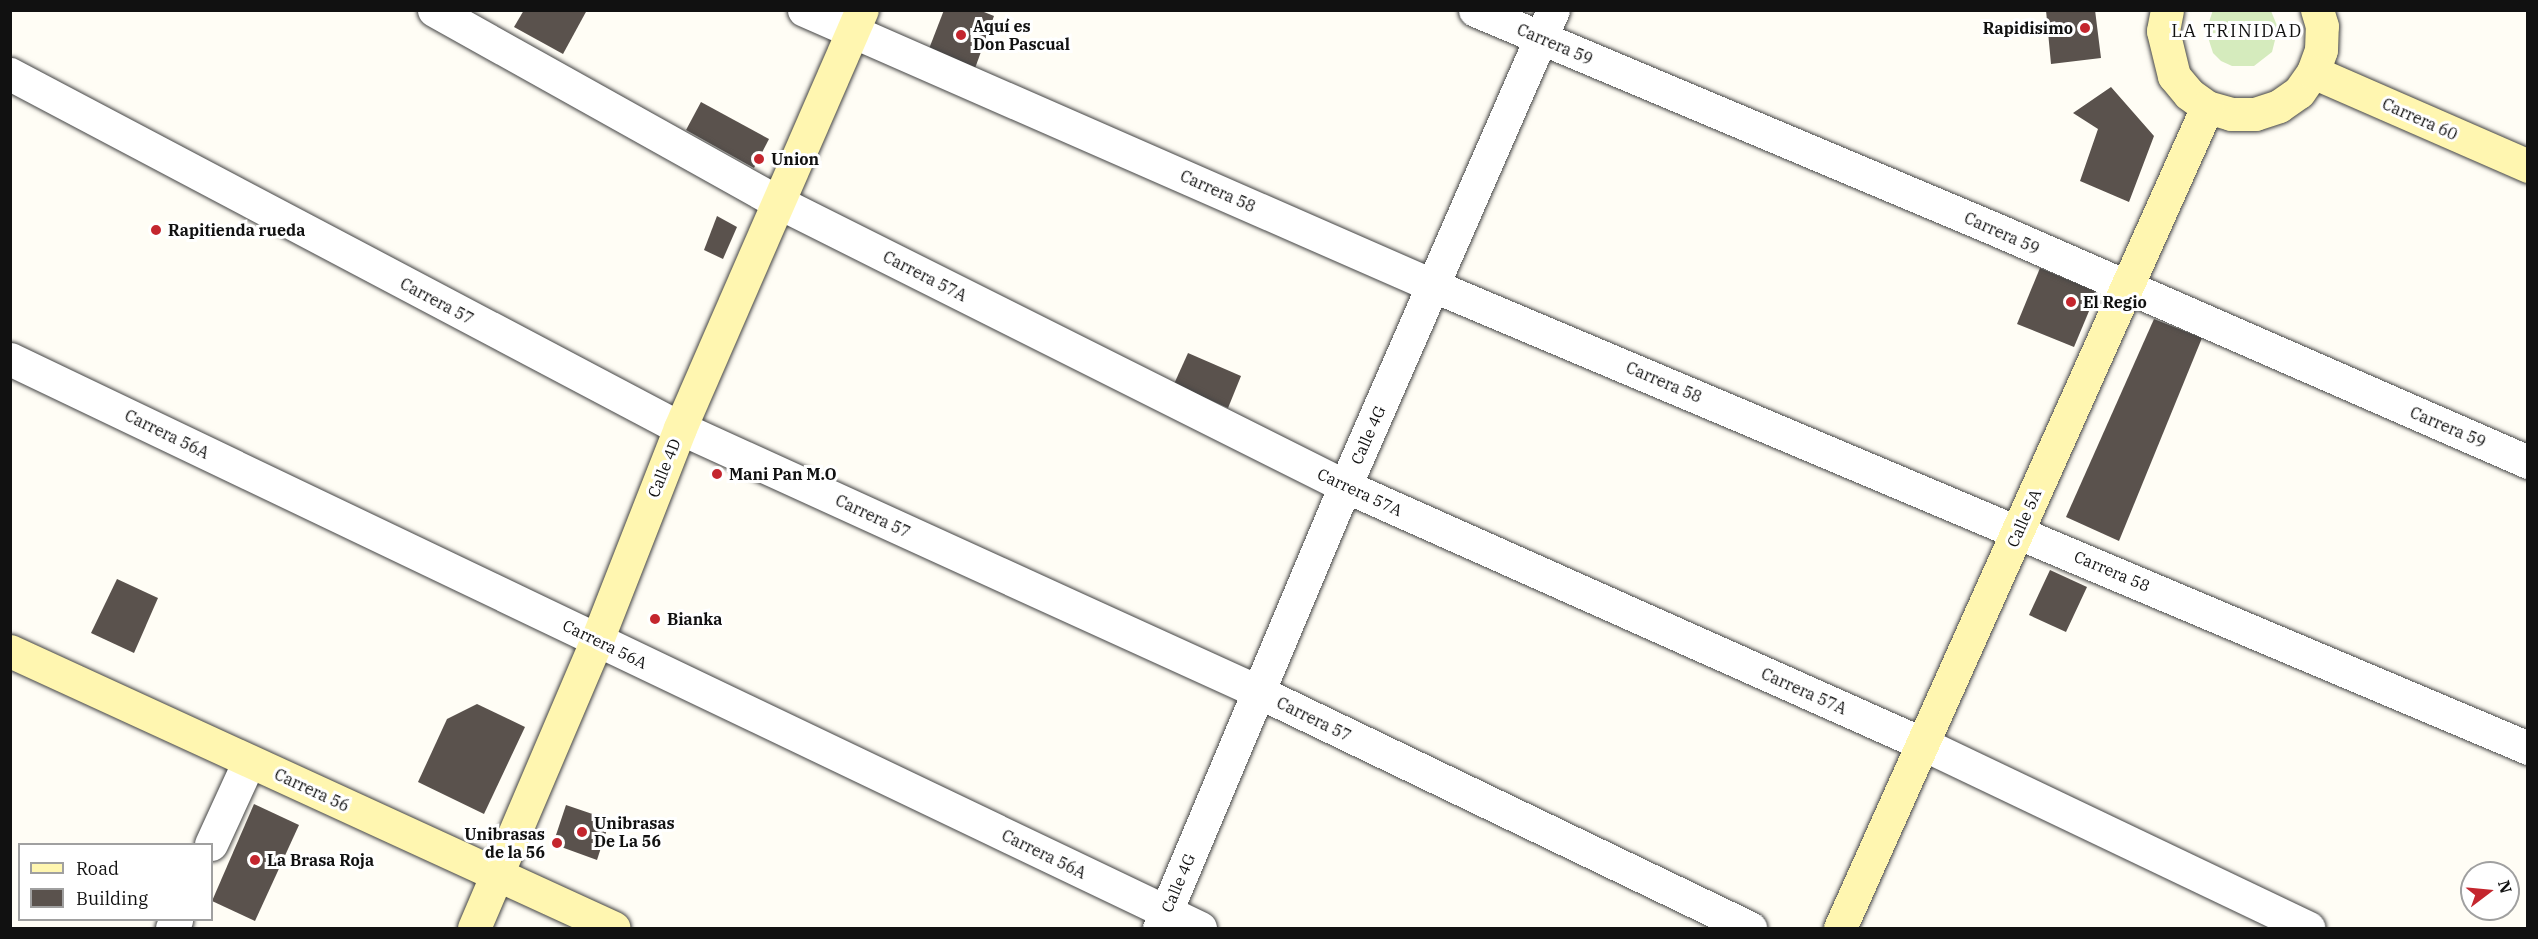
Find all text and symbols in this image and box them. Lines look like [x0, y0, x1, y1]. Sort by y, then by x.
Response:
place label: Aquí es Don Pascual [973, 16, 1070, 54]
place label: Rapidisimo [1983, 18, 2073, 38]
street label: Carrera 59 [1514, 19, 1596, 69]
district label: LA TRINIDAD [2171, 20, 2303, 42]
marker: Rapidisimo [2078, 21, 2092, 35]
marker: Aquí es Don Pascual [954, 28, 968, 42]
street label: Carrera 60 [2379, 94, 2461, 144]
place label: Union [771, 149, 819, 169]
marker: Union [752, 152, 766, 166]
street label: Carrera 58 [1177, 166, 1259, 216]
street label: Carrera 59 [1961, 208, 2043, 258]
place label: Rapitienda rueda [168, 220, 305, 240]
marker: Rapitienda rueda [149, 223, 163, 237]
street label: Carrera 57A [880, 247, 970, 305]
street label: Carrera 57 [397, 274, 477, 328]
place label: El Regio [2083, 292, 2147, 312]
marker: El Regio [2064, 295, 2078, 309]
street label: Carrera 58 [1623, 357, 1705, 407]
street label: Carrera 59 [2407, 402, 2489, 452]
street label: Calle 4G [1347, 403, 1389, 467]
street label: Carrera 56A [122, 405, 212, 463]
street label: Calle 4D [644, 436, 684, 500]
place label: Mani Pan M.O [729, 464, 837, 484]
street label: Carrera 57A [1315, 464, 1405, 520]
marker: Mani Pan M.O [710, 467, 724, 481]
street label: Calle 5A [2003, 486, 2045, 550]
street label: Carrera 57 [832, 490, 914, 542]
street label: Carrera 58 [2071, 546, 2153, 596]
place label: Bianka [667, 609, 722, 629]
marker: Bianka [648, 612, 662, 626]
street label: Carrera 56A [560, 615, 650, 673]
street label: Carrera 57A [1758, 664, 1850, 718]
street label: Carrera 57 [1274, 693, 1354, 745]
street label: Carrera 56 [271, 764, 353, 816]
place label: Unibrasas De La 56 [594, 813, 675, 851]
place label: Unibrasas de la 56 [464, 824, 545, 862]
marker: Unibrasas De La 56 [575, 825, 589, 839]
street label: Carrera 56A [999, 825, 1089, 883]
marker: Unibrasas de la 56 [550, 836, 564, 850]
legend [18, 843, 213, 921]
place label: La Brasa Roja [267, 850, 374, 870]
street label: Calle 4G [1157, 851, 1199, 915]
marker: La Brasa Roja [248, 853, 262, 867]
text: Road [76, 857, 119, 880]
north arrow [2460, 861, 2520, 921]
text: N [2494, 878, 2517, 895]
text: Building [76, 887, 148, 910]

